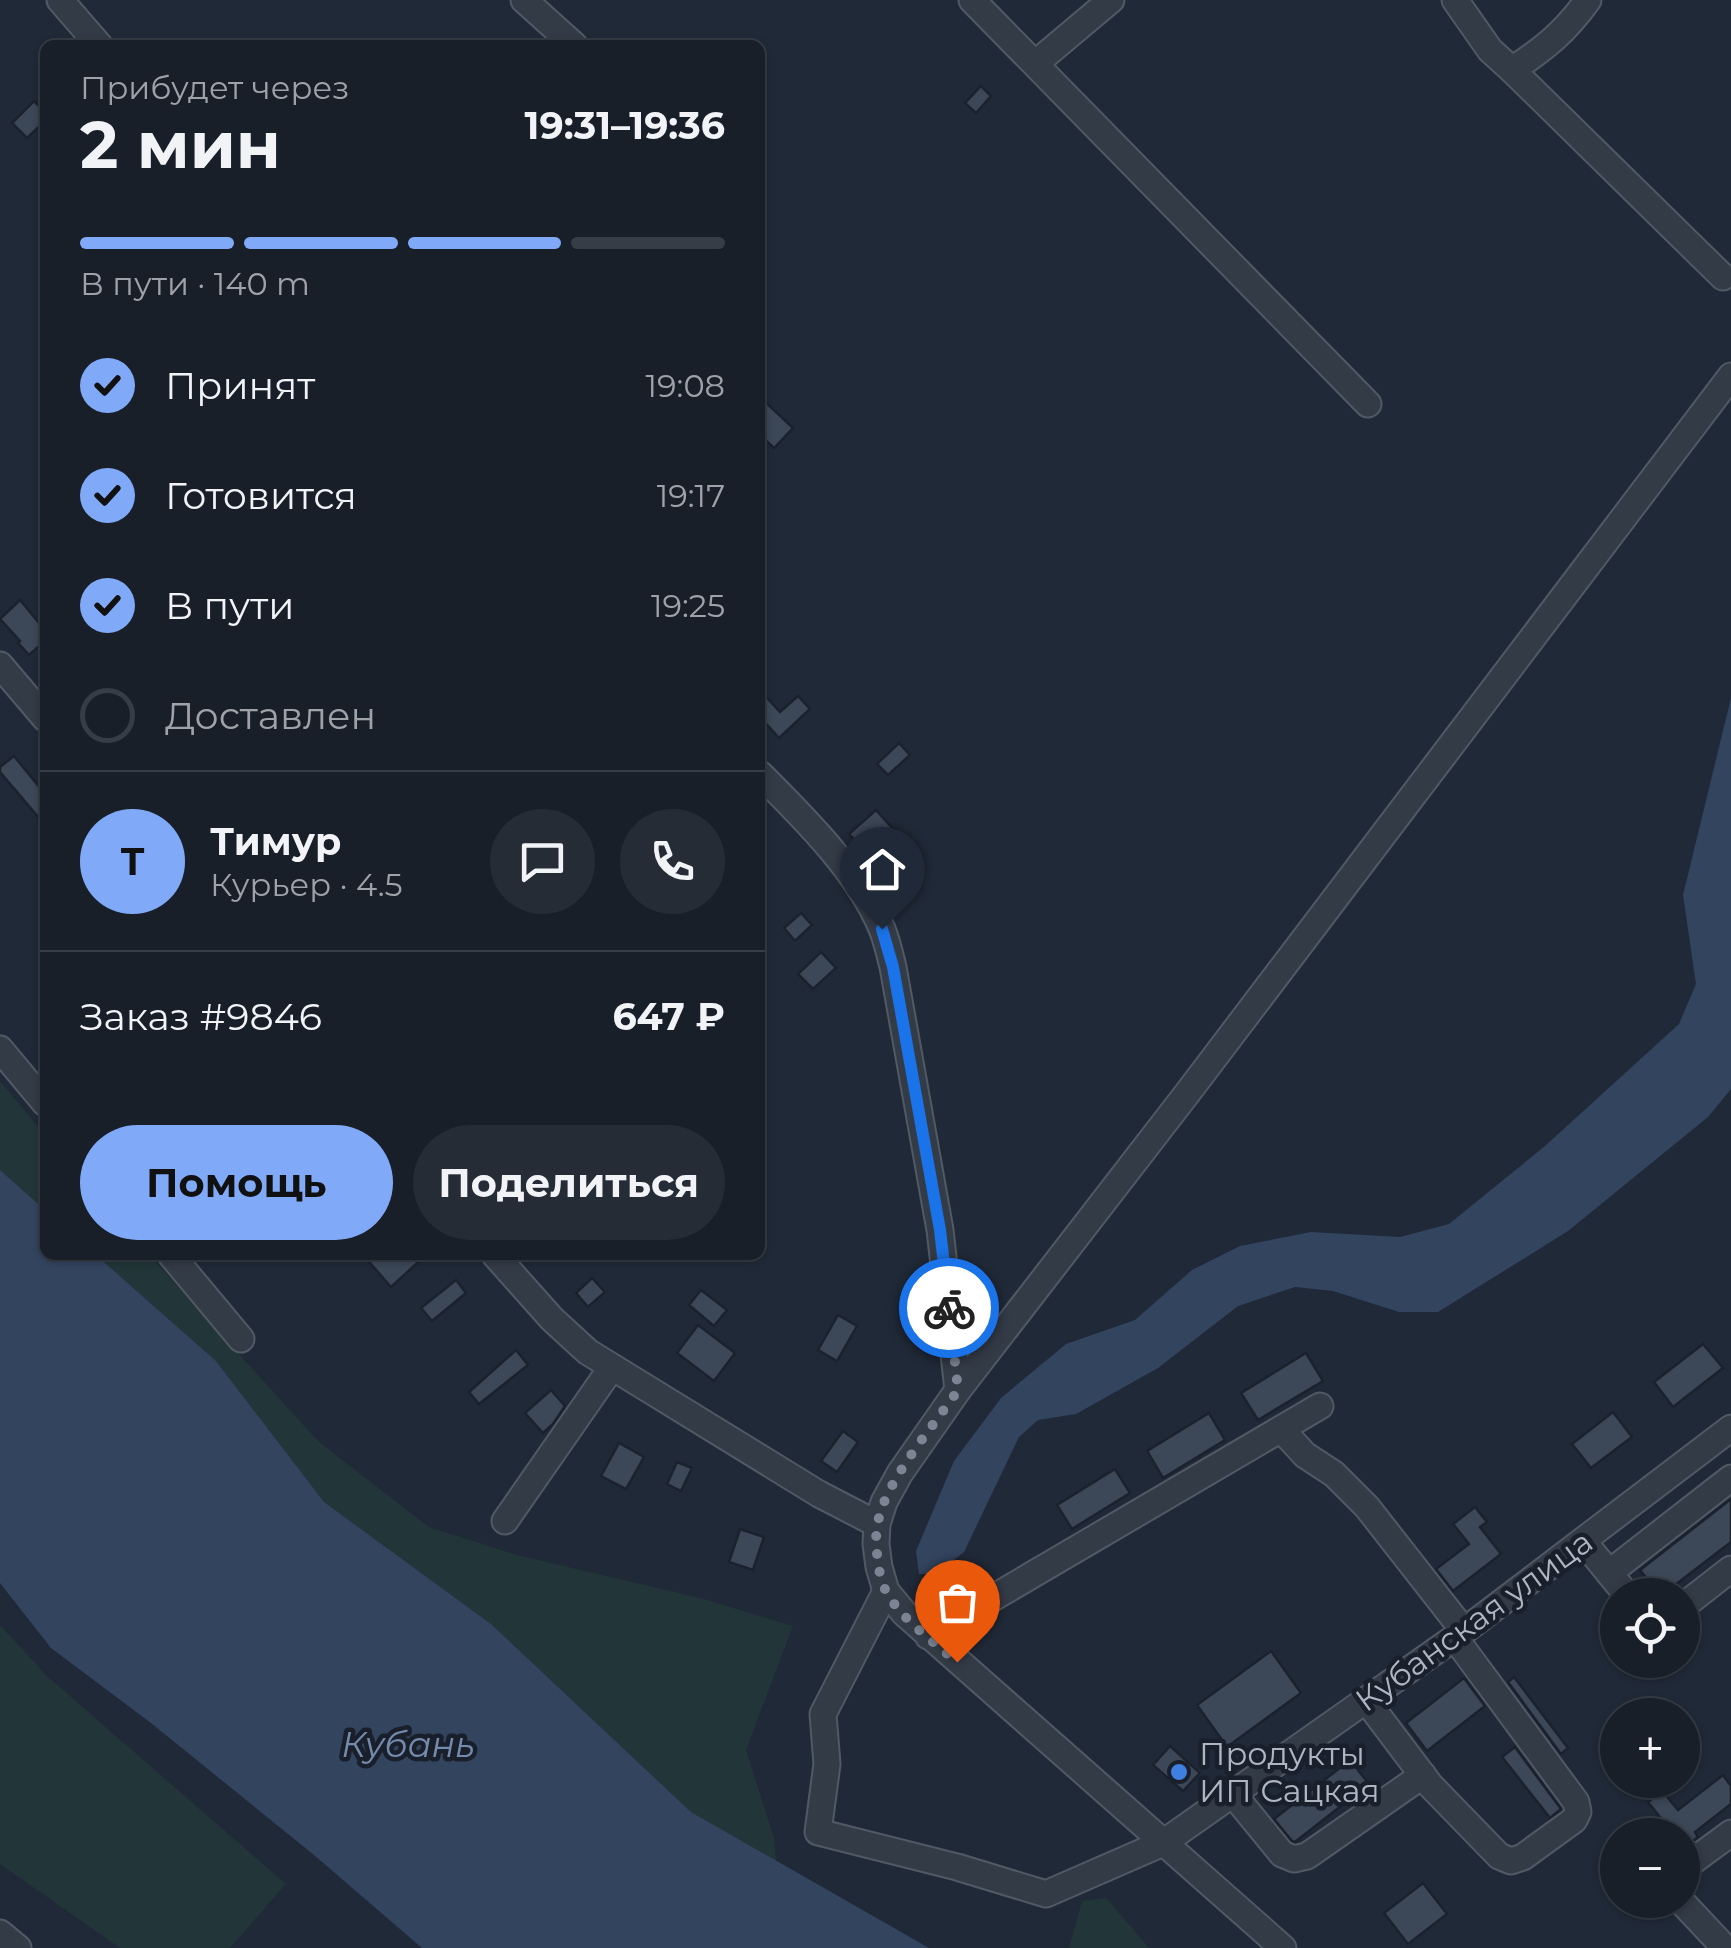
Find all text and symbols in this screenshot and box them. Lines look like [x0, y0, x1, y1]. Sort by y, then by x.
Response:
text: Прибудет через [80, 68, 349, 107]
text: 19:31–19:36 [525, 102, 725, 149]
text: 2 мин [80, 105, 281, 184]
text: В пути · 140 m [80, 264, 310, 303]
icon: check [80, 358, 135, 413]
text: Принят [165, 362, 315, 409]
text: 19:08 [646, 366, 725, 405]
icon: check [80, 468, 135, 523]
text: Готовится [165, 472, 357, 519]
text: 19:17 [657, 476, 725, 515]
icon: check [80, 578, 135, 633]
text: В пути [165, 582, 294, 629]
text: 19:25 [651, 586, 725, 625]
text: Доставлен [165, 692, 376, 739]
button: chat [490, 809, 595, 914]
button: phone [620, 809, 725, 914]
text: Тимур [210, 818, 341, 865]
pin [840, 827, 925, 930]
text: Т [120, 838, 145, 885]
icon: home [855, 842, 910, 897]
text: Курьер · 4.5 [210, 865, 403, 904]
text: Заказ #9846 [80, 993, 322, 1040]
text: 647 ₽ [612, 993, 725, 1040]
button: Помощь [80, 1125, 393, 1240]
button: Поделиться [413, 1125, 725, 1240]
courier [899, 1258, 999, 1358]
icon: bike [922, 1281, 977, 1336]
street label: Кубанская улица [1348, 1522, 1600, 1720]
pin [915, 1560, 1000, 1663]
icon: bag [930, 1575, 985, 1630]
map controls [1600, 1578, 1700, 1918]
button: locate [1600, 1578, 1700, 1678]
button: + [1600, 1698, 1700, 1798]
water label: Кубань [341, 1723, 475, 1766]
place label: Продукты ИП Сацкая [1199, 1734, 1380, 1810]
marker: Продукты ИП Сацкая [1168, 1761, 1190, 1783]
button: − [1600, 1818, 1700, 1918]

